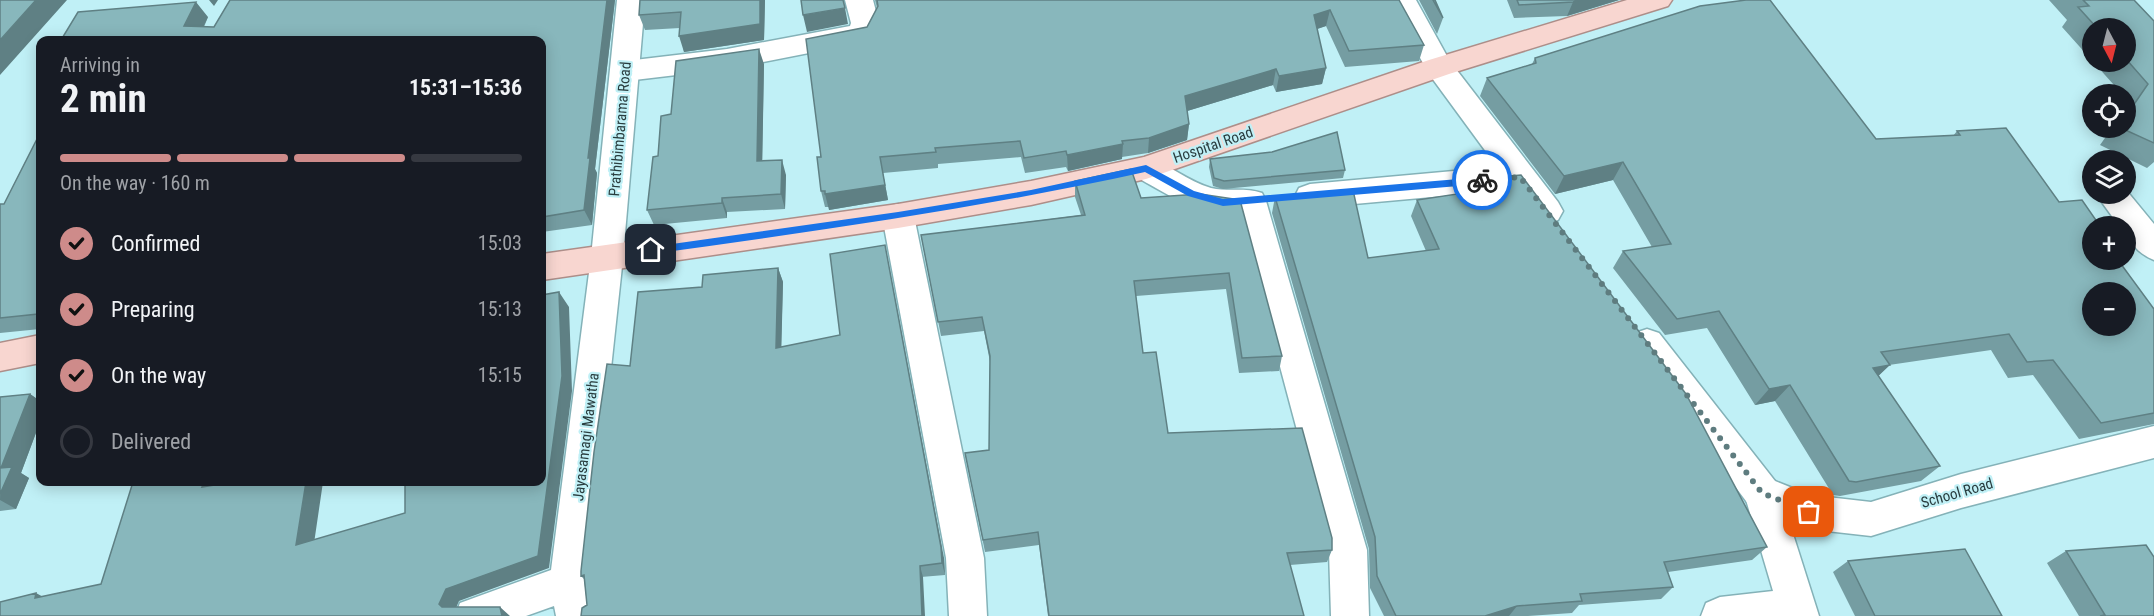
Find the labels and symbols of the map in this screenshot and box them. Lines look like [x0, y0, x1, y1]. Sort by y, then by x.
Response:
north arrow [2082, 18, 2136, 72]
street label: Prathibimbarama Road [605, 61, 635, 197]
street label: Hospital Road [1171, 123, 1255, 167]
courier [1452, 150, 1512, 210]
pin [625, 224, 676, 275]
street label: Jayasamagi Mawatha [569, 372, 603, 502]
street label: School Road [1919, 474, 1995, 512]
pin [1783, 486, 1834, 537]

